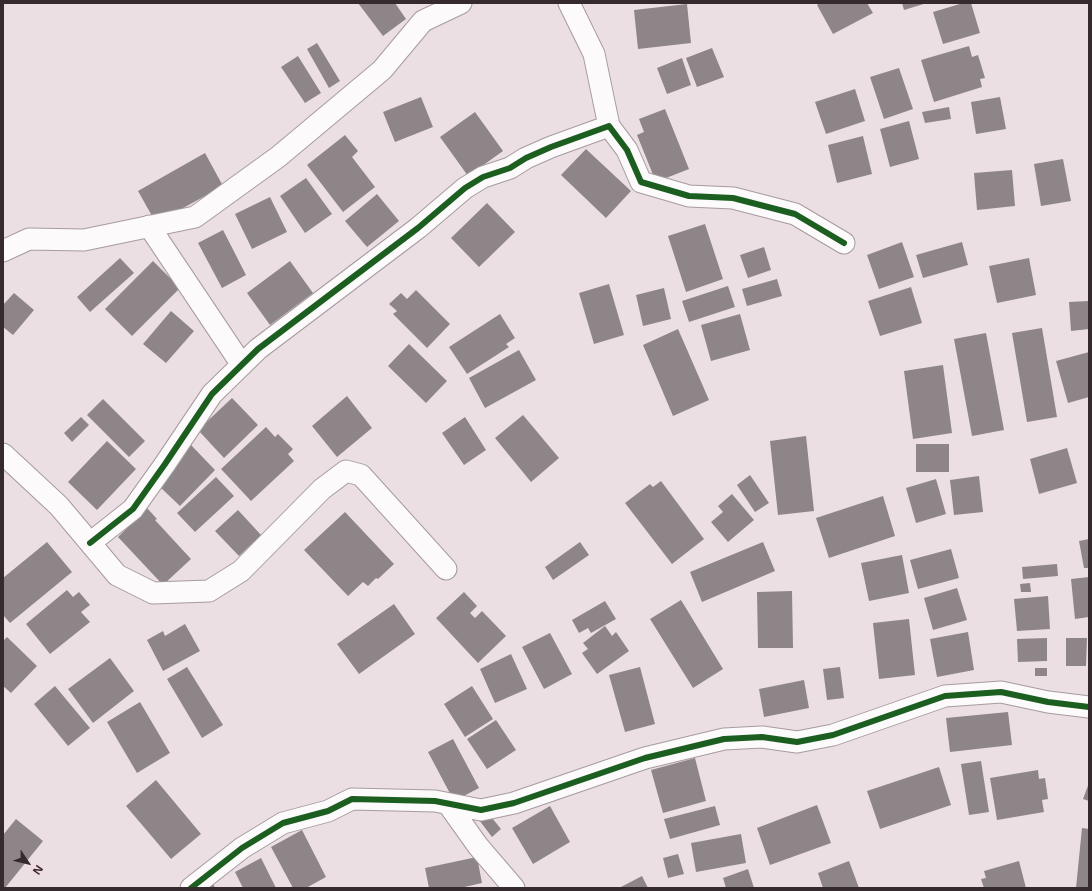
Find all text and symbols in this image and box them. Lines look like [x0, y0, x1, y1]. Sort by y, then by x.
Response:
north arrow [8, 843, 48, 883]
text: N [30, 862, 47, 878]

